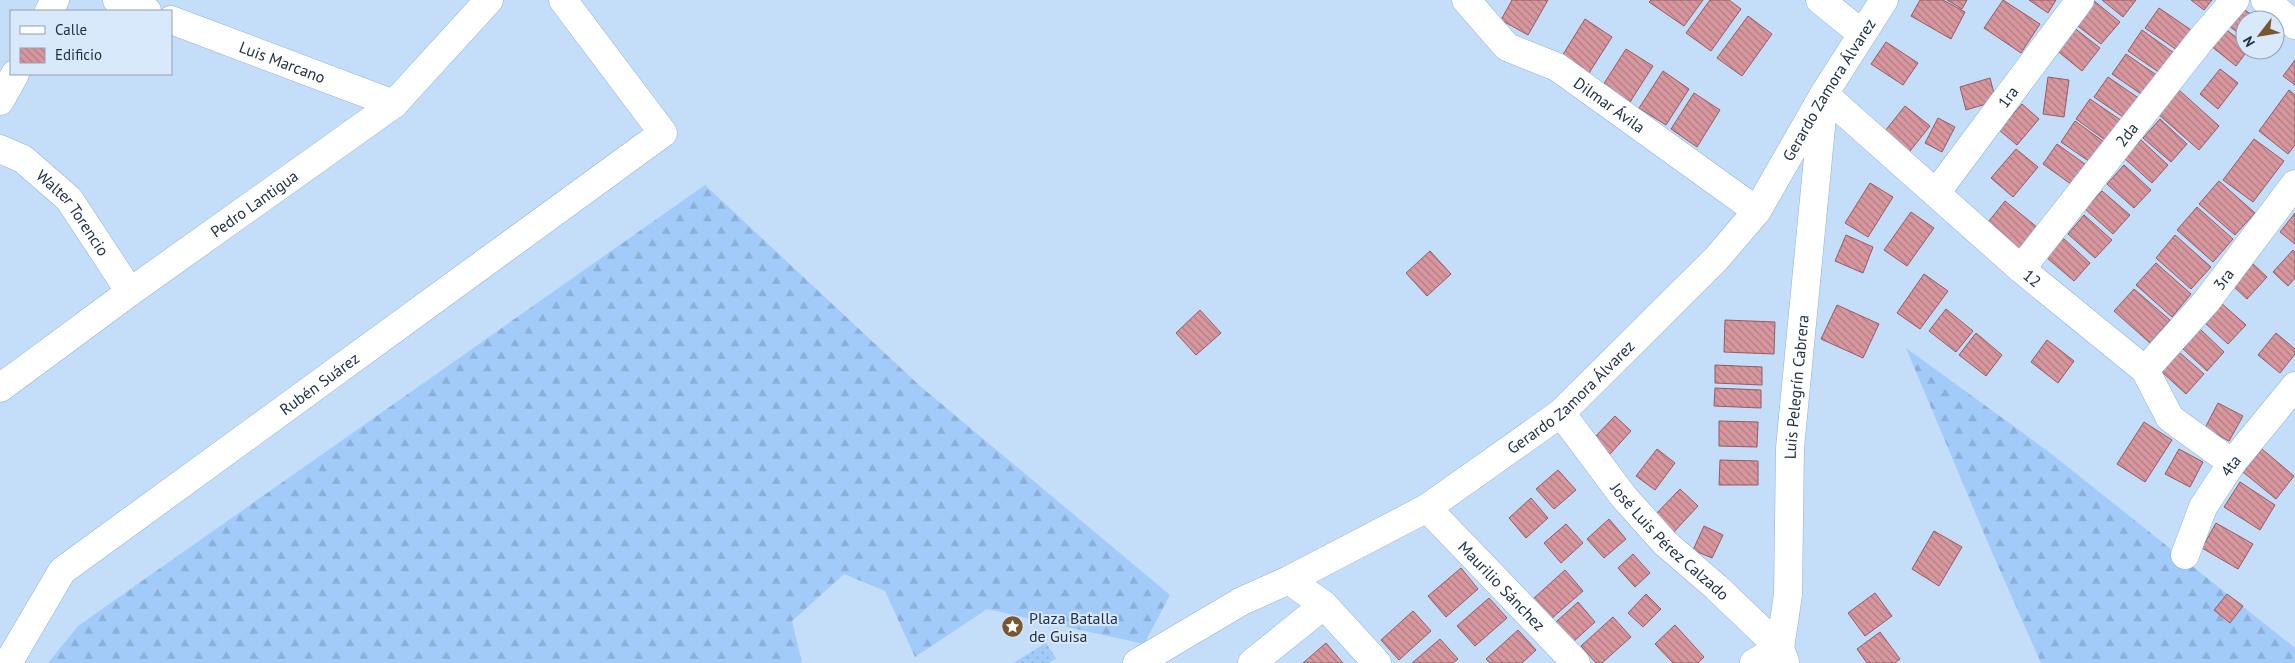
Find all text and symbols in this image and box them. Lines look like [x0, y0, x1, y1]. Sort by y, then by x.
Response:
legend [10, 10, 172, 75]
north arrow [2235, 10, 2285, 60]
street label: Gerardo Zamora Álvarez [1778, 15, 1880, 164]
text: Calle [55, 20, 87, 39]
text: N [2239, 33, 2259, 50]
street label: Luis Marcano [237, 37, 328, 87]
text: Edificio [55, 45, 102, 64]
street label: Dilmar Ávila [1570, 72, 1649, 137]
street label: 1ra [1993, 82, 2022, 112]
street label: 2da [2111, 118, 2142, 151]
street label: Walter Torencio [32, 165, 113, 260]
street label: Pedro Lantigua [206, 166, 302, 242]
street label: 3ra [2209, 264, 2238, 294]
street label: 12 [2019, 265, 2045, 291]
street label: Luis Pelegrín Cabrera [1780, 314, 1813, 459]
street label: Gerardo Zamora Álvarez [1503, 336, 1638, 458]
street label: Rubén Suárez [276, 348, 363, 419]
street label: 4ta [2216, 450, 2245, 480]
street label: José Luis Pérez Calzado [1606, 478, 1733, 604]
street label: Maurilio Sánchez [1454, 537, 1550, 635]
place label: Plaza Batalla de Guisa [1029, 608, 1118, 646]
place icon: Plaza Batalla de Guisa [1001, 615, 1025, 639]

